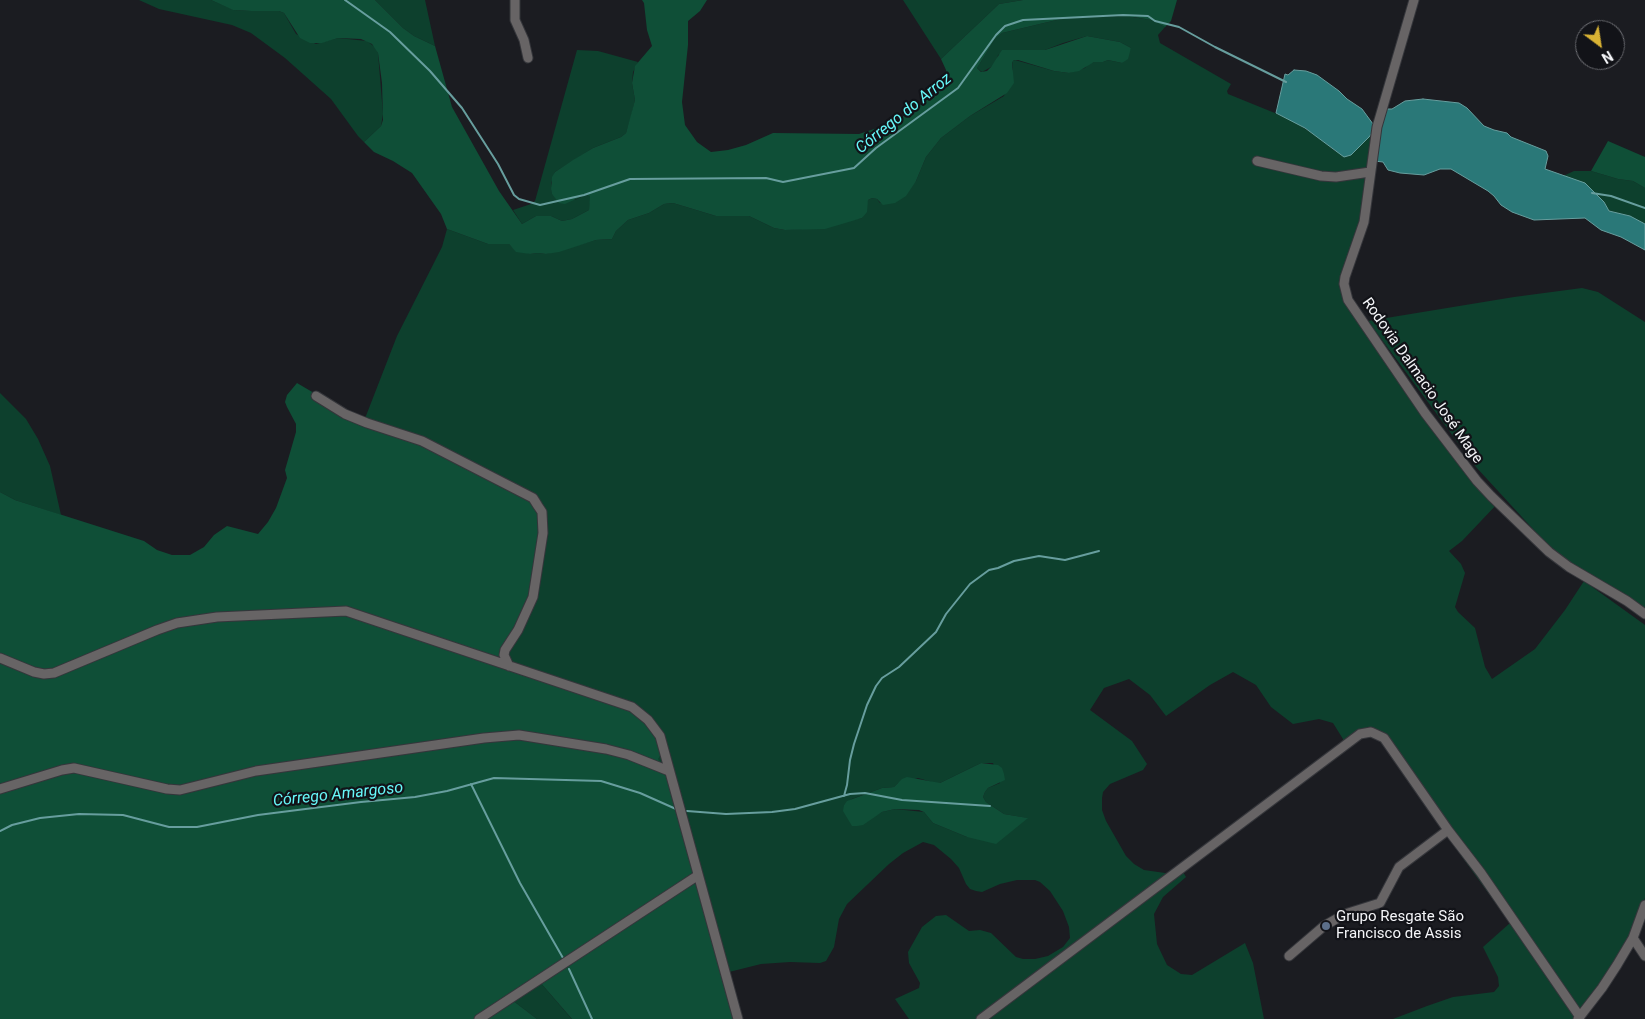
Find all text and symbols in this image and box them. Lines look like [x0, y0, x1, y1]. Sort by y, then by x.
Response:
north arrow [1575, 20, 1625, 70]
text: N [1599, 48, 1616, 66]
water label: Córrego do Arroz [852, 70, 956, 158]
street label: Rodovia Dalmacio José Mage [1358, 295, 1486, 467]
water label: Córrego Amargoso [272, 779, 404, 811]
place label: Grupo Resgate São Francisco de Assis [1336, 908, 1464, 943]
marker: Grupo Resgate São Francisco de Assis [1320, 920, 1332, 932]

